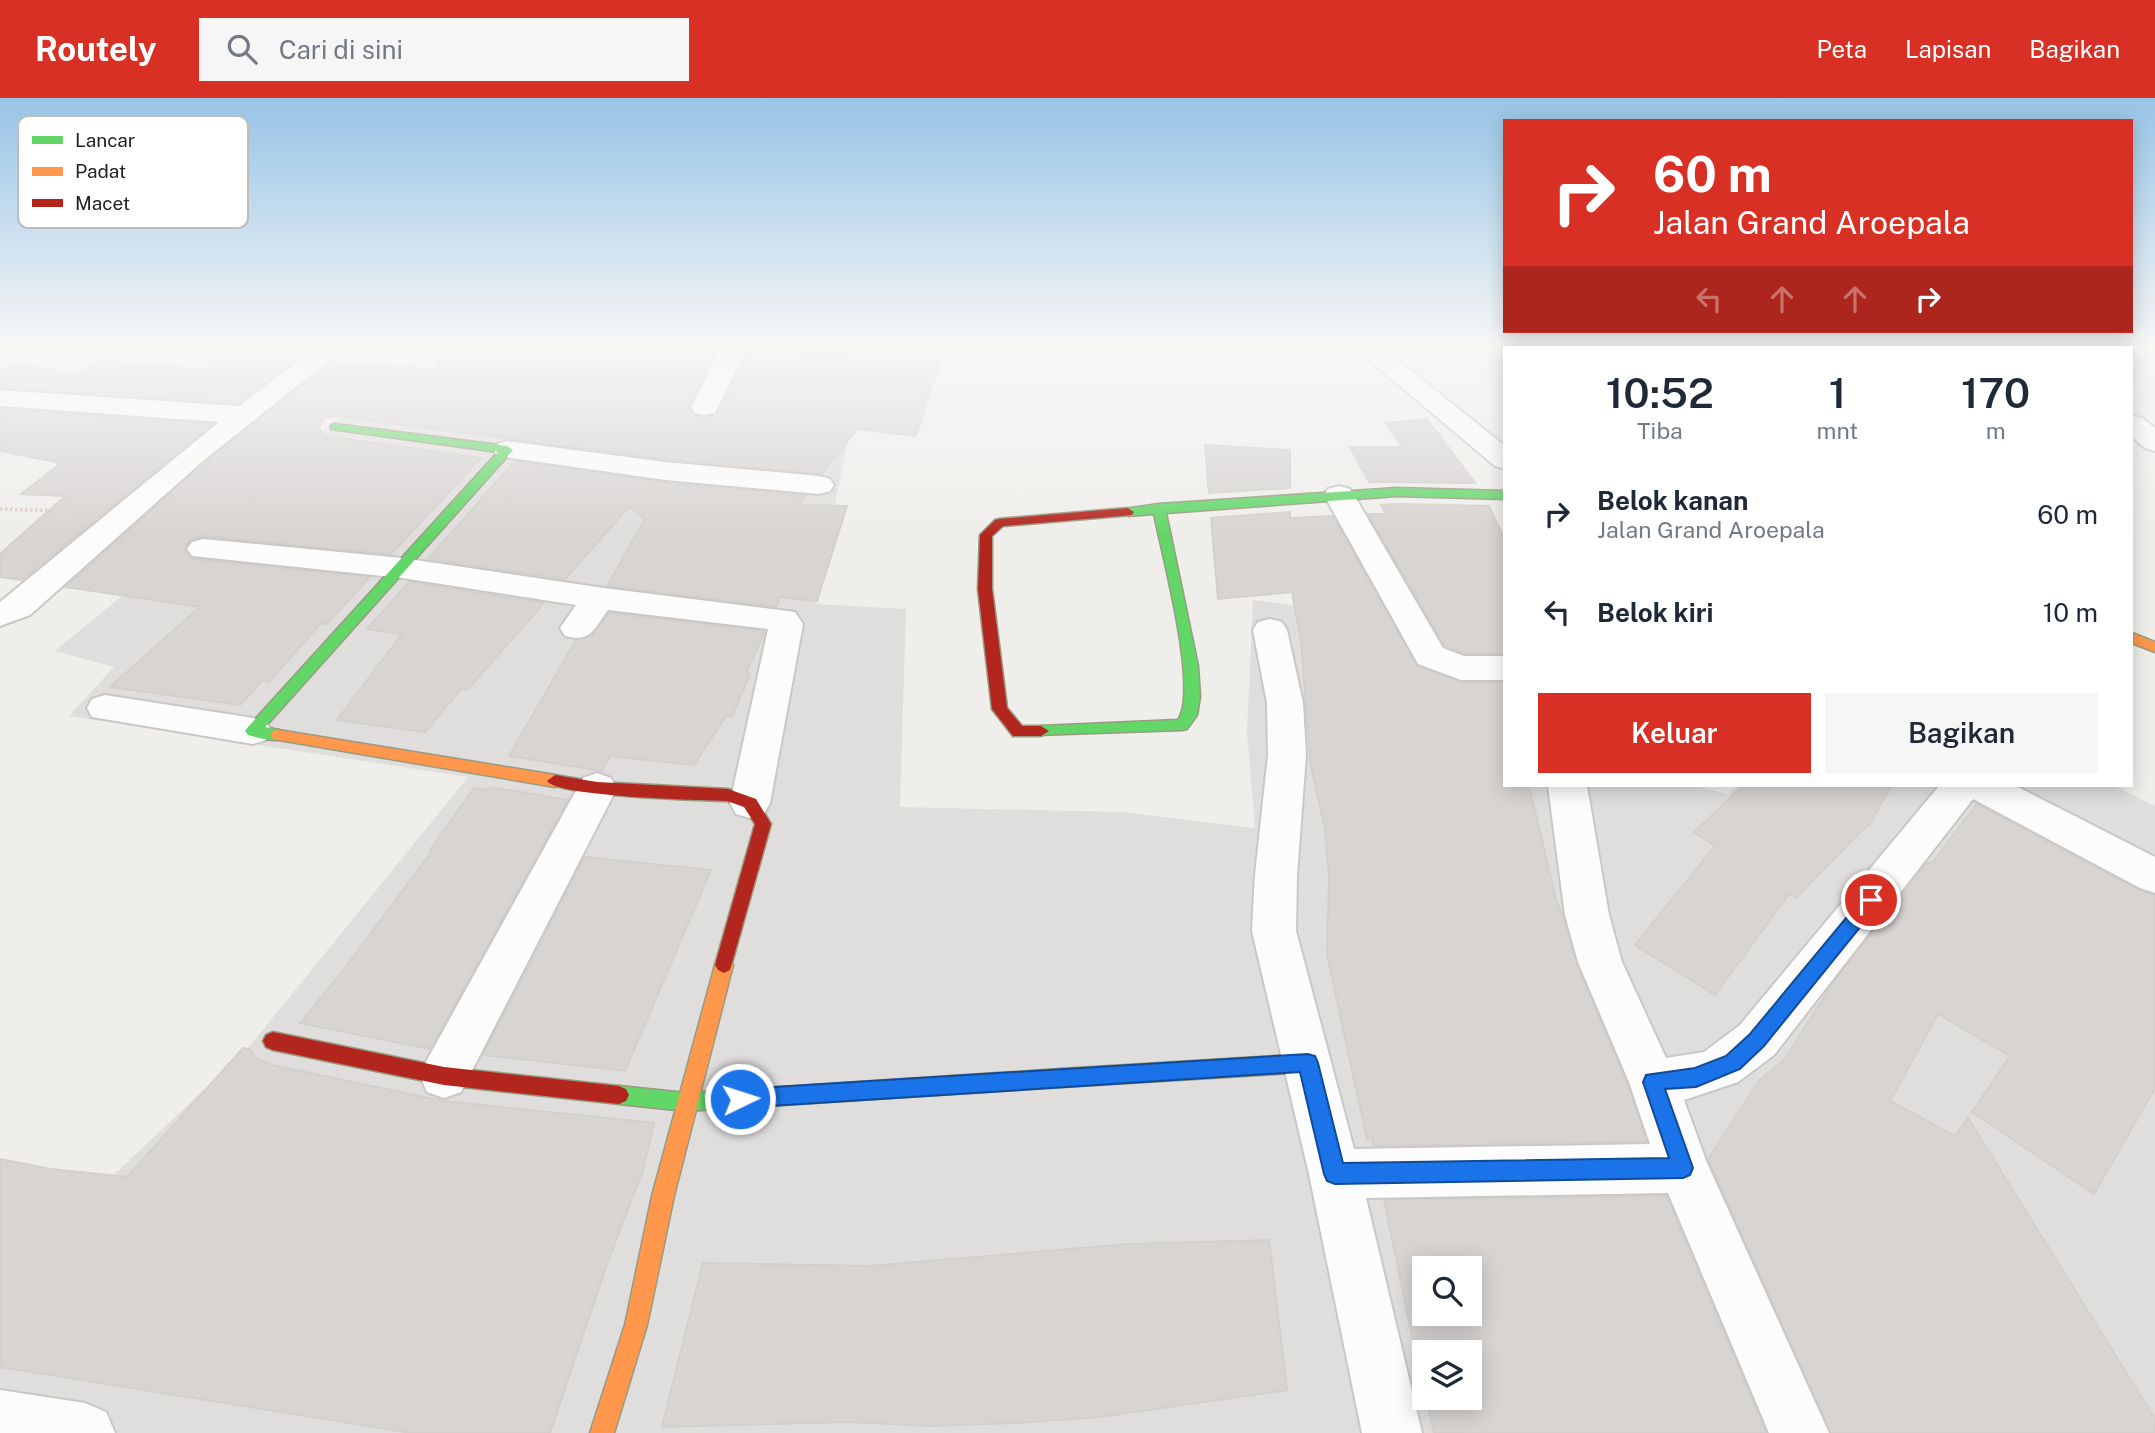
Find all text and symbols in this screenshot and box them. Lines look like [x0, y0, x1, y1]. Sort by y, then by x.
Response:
search box [199, 18, 689, 81]
text: Routely [35, 30, 157, 68]
icon: search [223, 30, 261, 68]
text: Cari di sini [279, 34, 403, 65]
text: Peta [1816, 35, 1867, 63]
text: Lapisan [1905, 35, 1991, 63]
text: Bagikan [2029, 35, 2120, 63]
legend [18, 116, 248, 228]
text: Lancar [75, 129, 135, 151]
text: 60 m [1653, 145, 1772, 203]
icon: right [1538, 147, 1629, 238]
text: Padat [75, 160, 126, 182]
text: Macet [75, 192, 130, 214]
text: Jalan Grand Aroepala [1653, 204, 1970, 241]
icon: left [1690, 280, 1728, 318]
icon: ahead [1763, 280, 1801, 318]
icon: ahead [1836, 280, 1874, 318]
icon: right [1909, 280, 1947, 318]
text: 10:52 [1606, 368, 1714, 417]
text: 1 [1829, 368, 1846, 417]
text: 170 [1961, 368, 2030, 417]
text: Tiba [1637, 417, 1683, 444]
text: mnt [1817, 417, 1858, 444]
text: m [1986, 417, 2006, 444]
text: Belok kanan [1597, 485, 1748, 516]
icon: right [1538, 495, 1576, 533]
text: 60 m [2037, 499, 2098, 530]
text: Jalan Grand Aroepala [1597, 516, 1825, 543]
icon: left [1538, 593, 1576, 631]
text: Belok kiri [1597, 597, 1713, 628]
text: 10 m [2043, 597, 2098, 628]
button: Keluar [1538, 693, 1811, 773]
button: Bagikan [1825, 693, 2098, 773]
pin [1841, 870, 1901, 930]
icon: arrive [1852, 881, 1890, 919]
position arrow [703, 1062, 777, 1136]
map controls [1412, 1256, 1482, 1410]
button: search [1412, 1256, 1482, 1326]
button: layers [1412, 1340, 1482, 1410]

